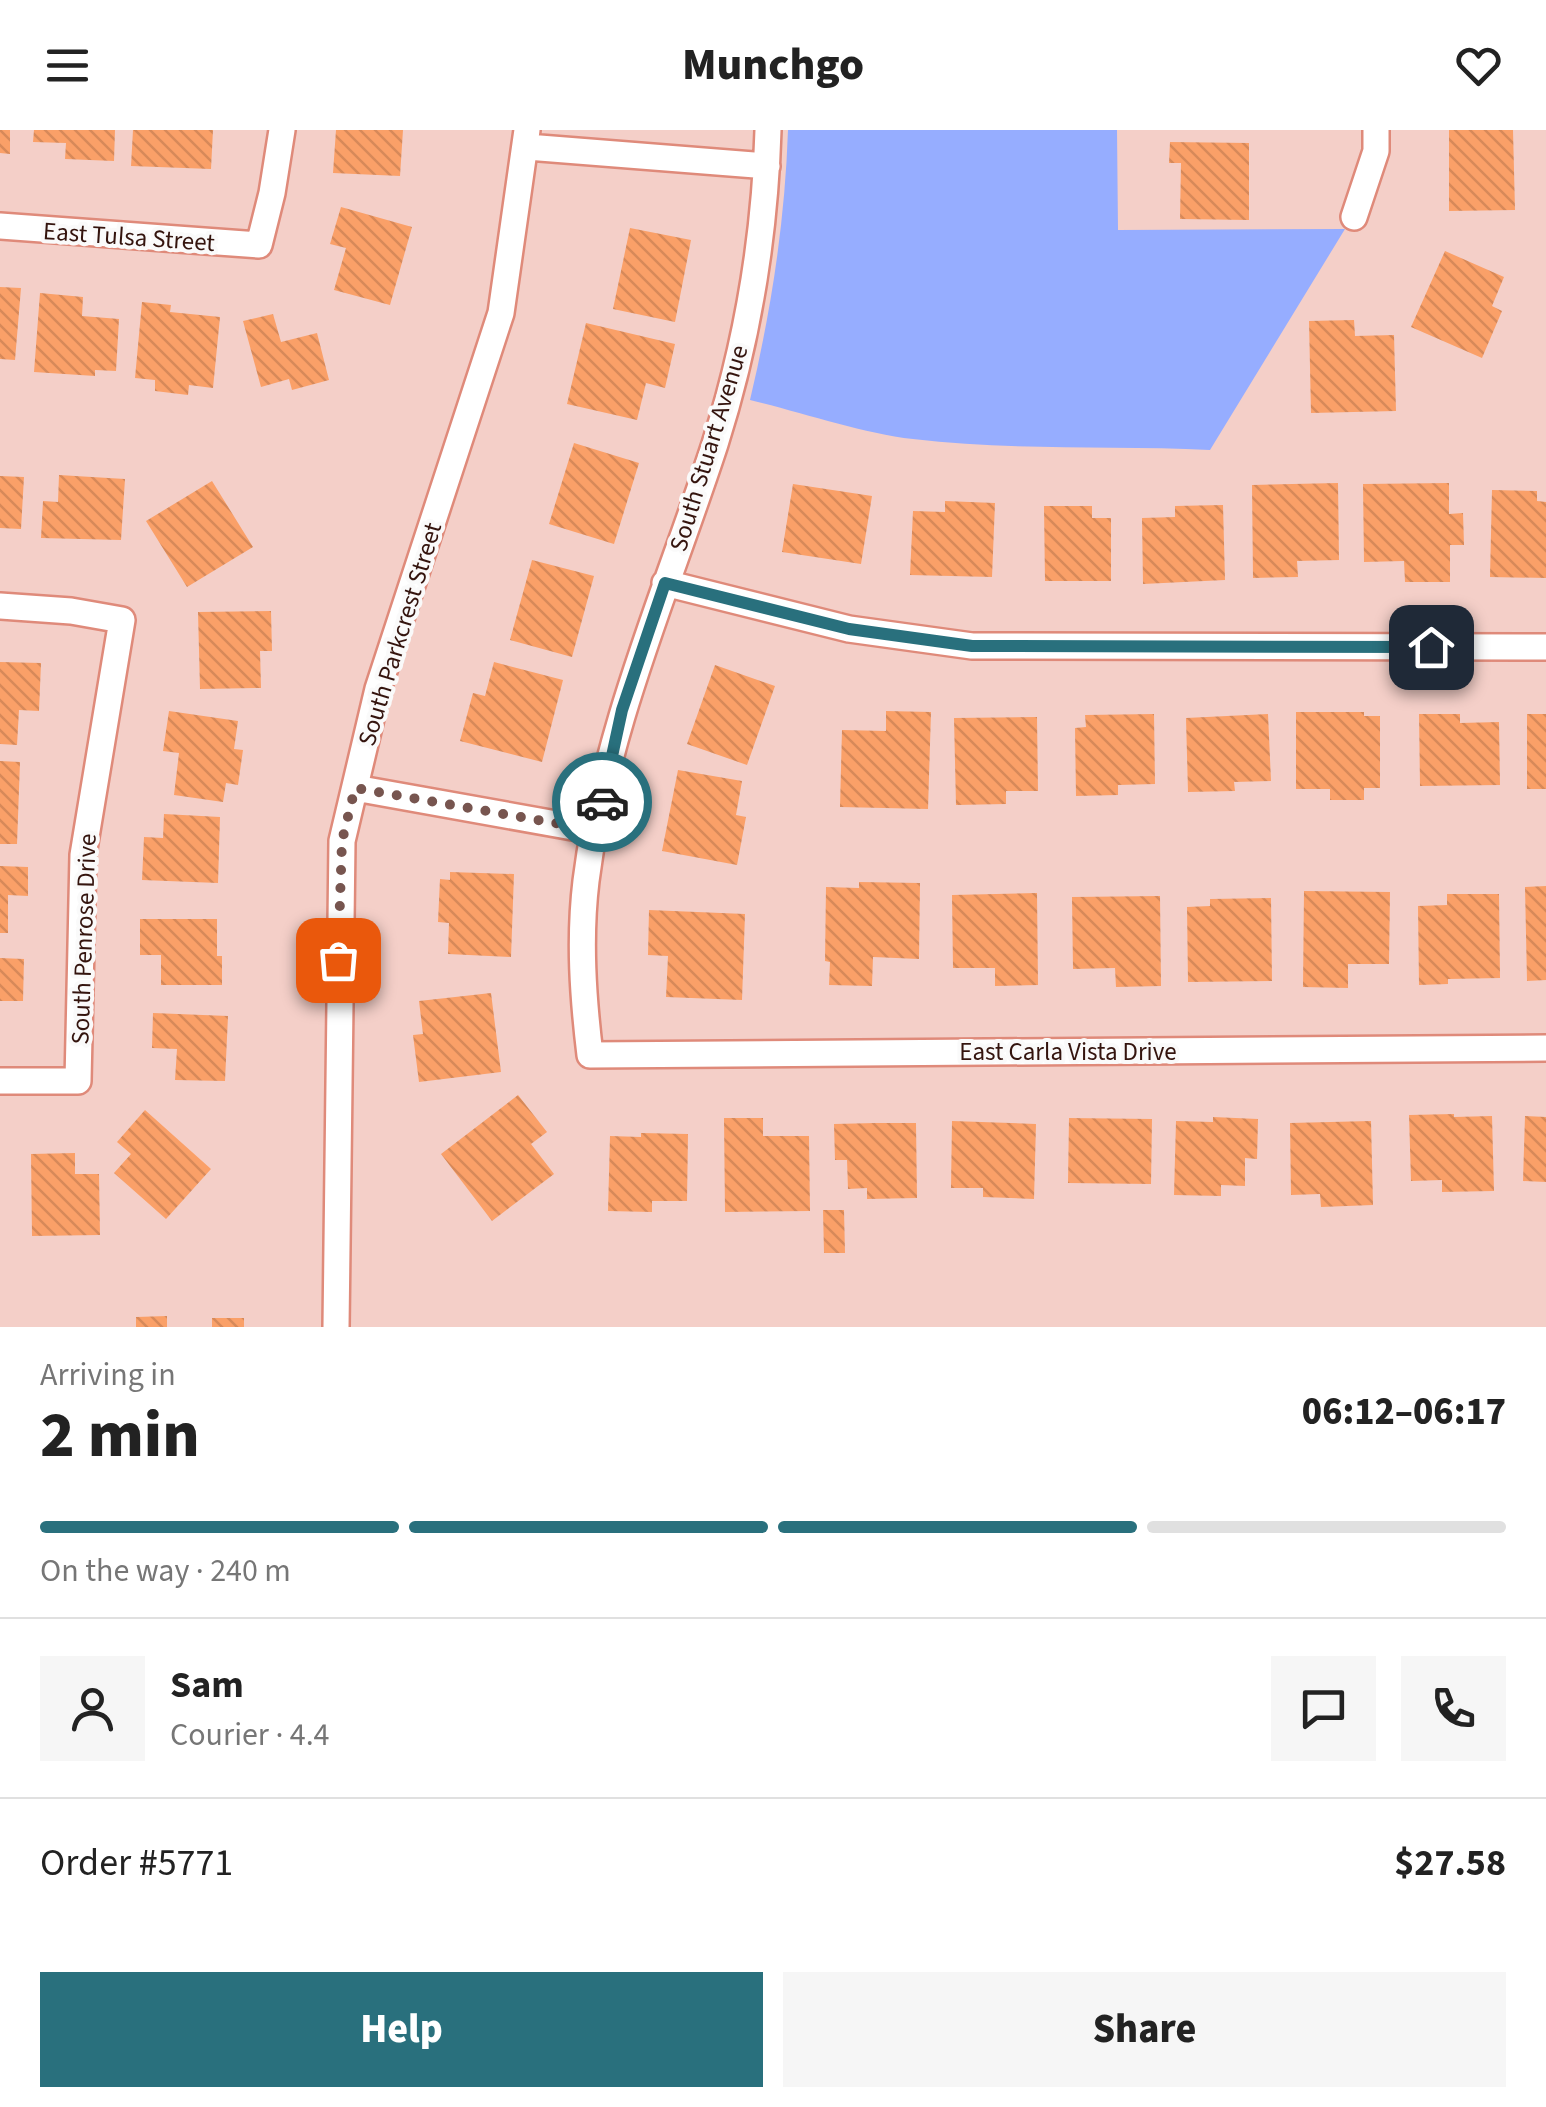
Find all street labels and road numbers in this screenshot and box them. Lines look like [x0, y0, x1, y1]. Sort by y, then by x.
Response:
street label: East Tulsa Street [42, 213, 217, 261]
street label: South Stuart Avenue [660, 341, 757, 556]
street label: South Parkcrest Street [349, 518, 451, 751]
street label: South Penrose Drive [62, 833, 106, 1045]
street label: East Carla Vista Drive [959, 1034, 1177, 1070]

